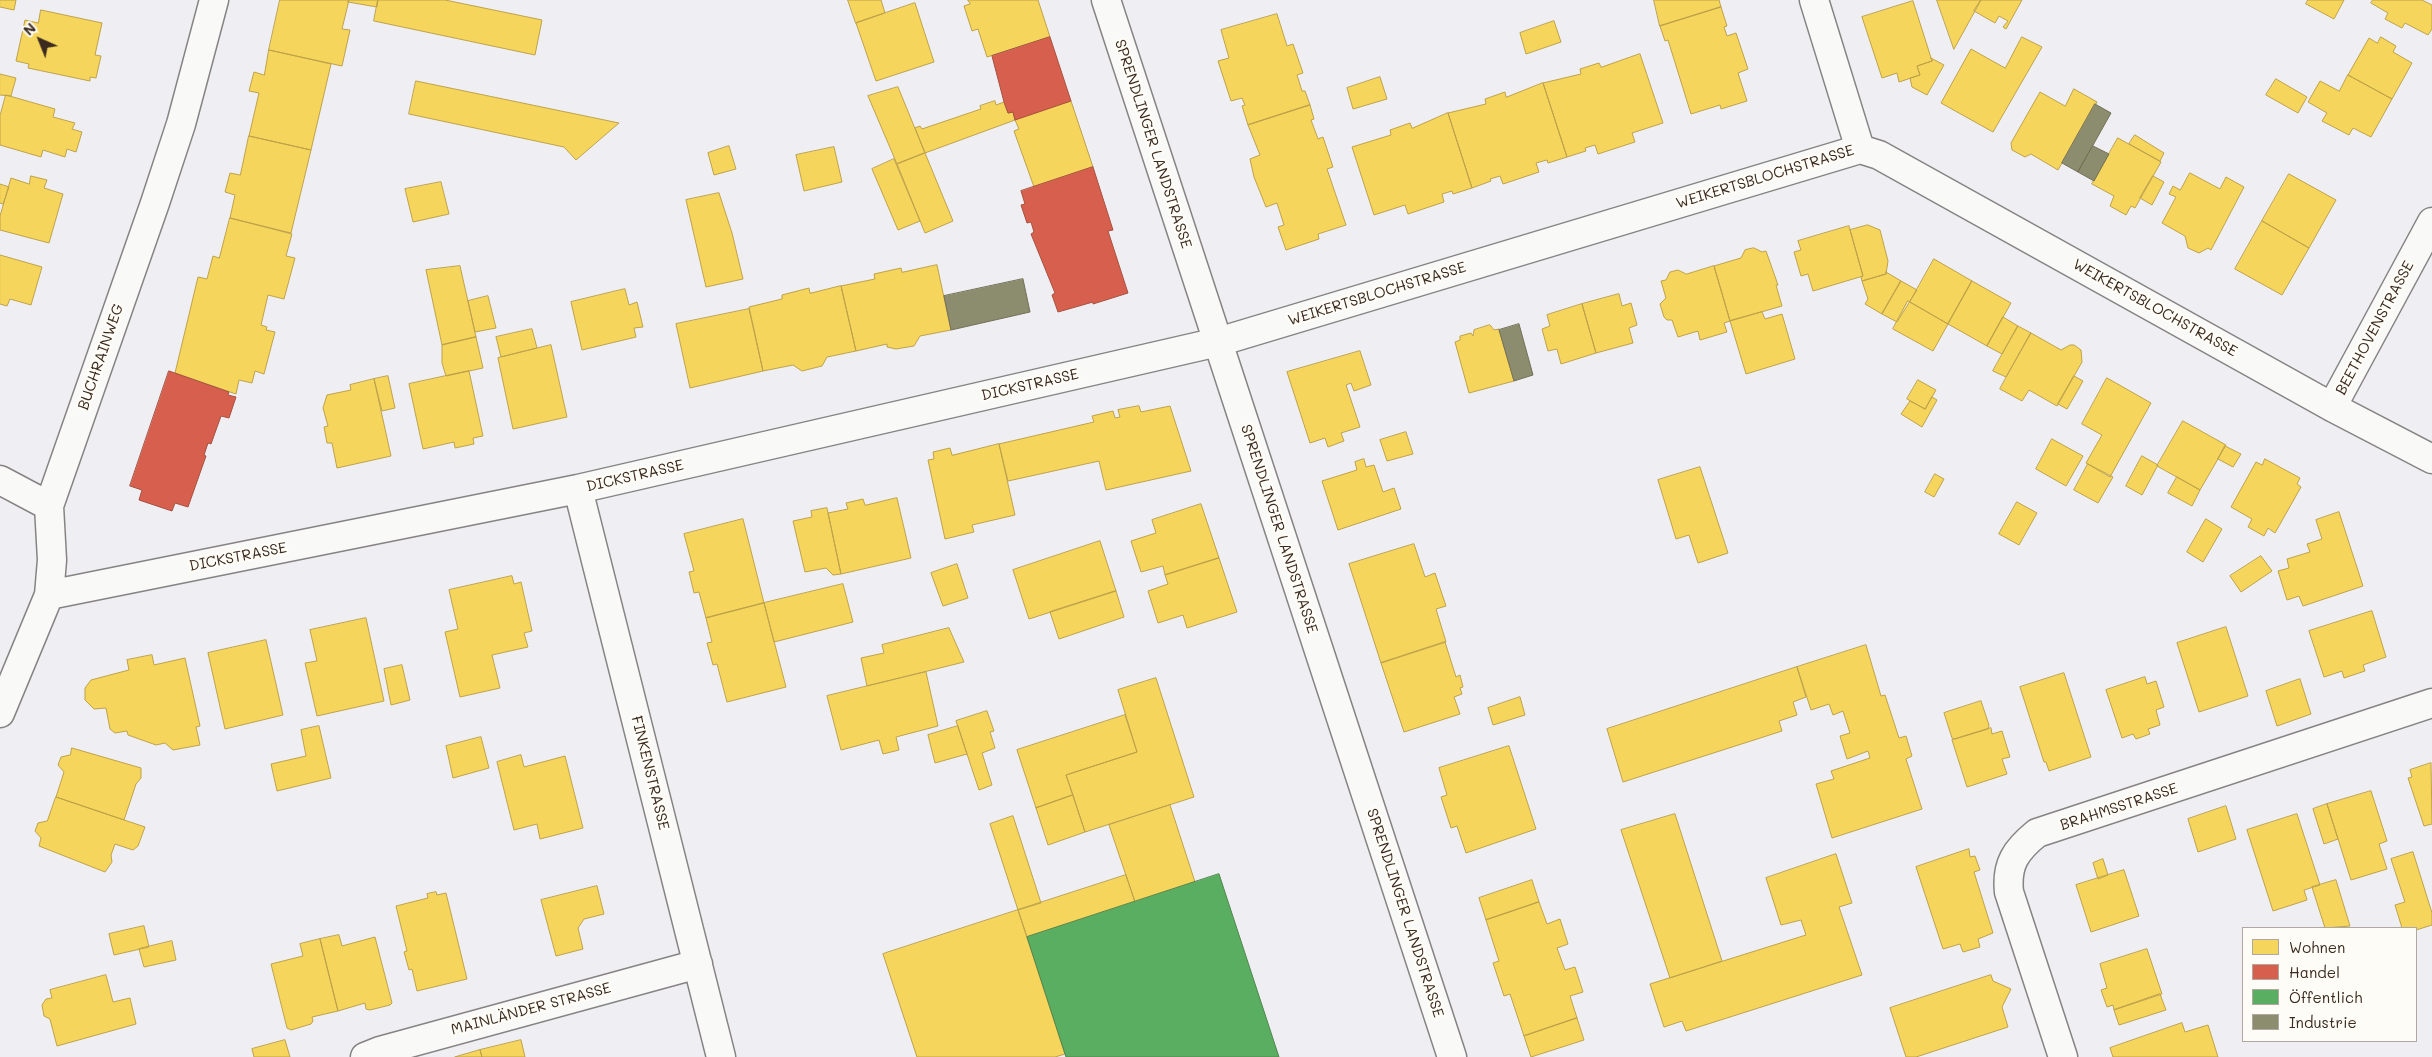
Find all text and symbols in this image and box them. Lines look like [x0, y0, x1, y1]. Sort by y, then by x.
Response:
north arrow [15, 15, 65, 65]
text: N [19, 18, 40, 39]
street label: SPRENDLINGER LANDSTRASSE [1111, 37, 1195, 251]
street label: WEIKERTSBLOCHSTRASSE [1674, 141, 1856, 213]
street label: WEIKERTSBLOCHSTRASSE [2070, 255, 2240, 361]
street label: WEIKERTSBLOCHSTRASSE [1286, 258, 1468, 330]
street label: BEETHOVENSTRASSE [2332, 258, 2418, 398]
street label: BUCHRAINWEG [74, 301, 128, 413]
street label: DICKSTRASSE [980, 365, 1080, 405]
street label: SPRENDLINGER LANDSTRASSE [1237, 422, 1321, 636]
street label: DICKSTRASSE [585, 456, 685, 496]
street label: DICKSTRASSE [188, 539, 288, 575]
street label: FINKENSTRASSE [627, 714, 673, 832]
street label: BRAHMSSTRASSE [2058, 779, 2180, 835]
street label: SPRENDLINGER LANDSTRASSE [1363, 806, 1447, 1020]
legend [2242, 927, 2417, 1042]
text: Wohnen [2289, 937, 2345, 957]
text: Handel [2289, 962, 2340, 982]
street label: MAINLÄNDER STRASSE [449, 979, 613, 1039]
text: Öffentlich [2289, 987, 2362, 1007]
text: Industrie [2289, 1012, 2357, 1032]

